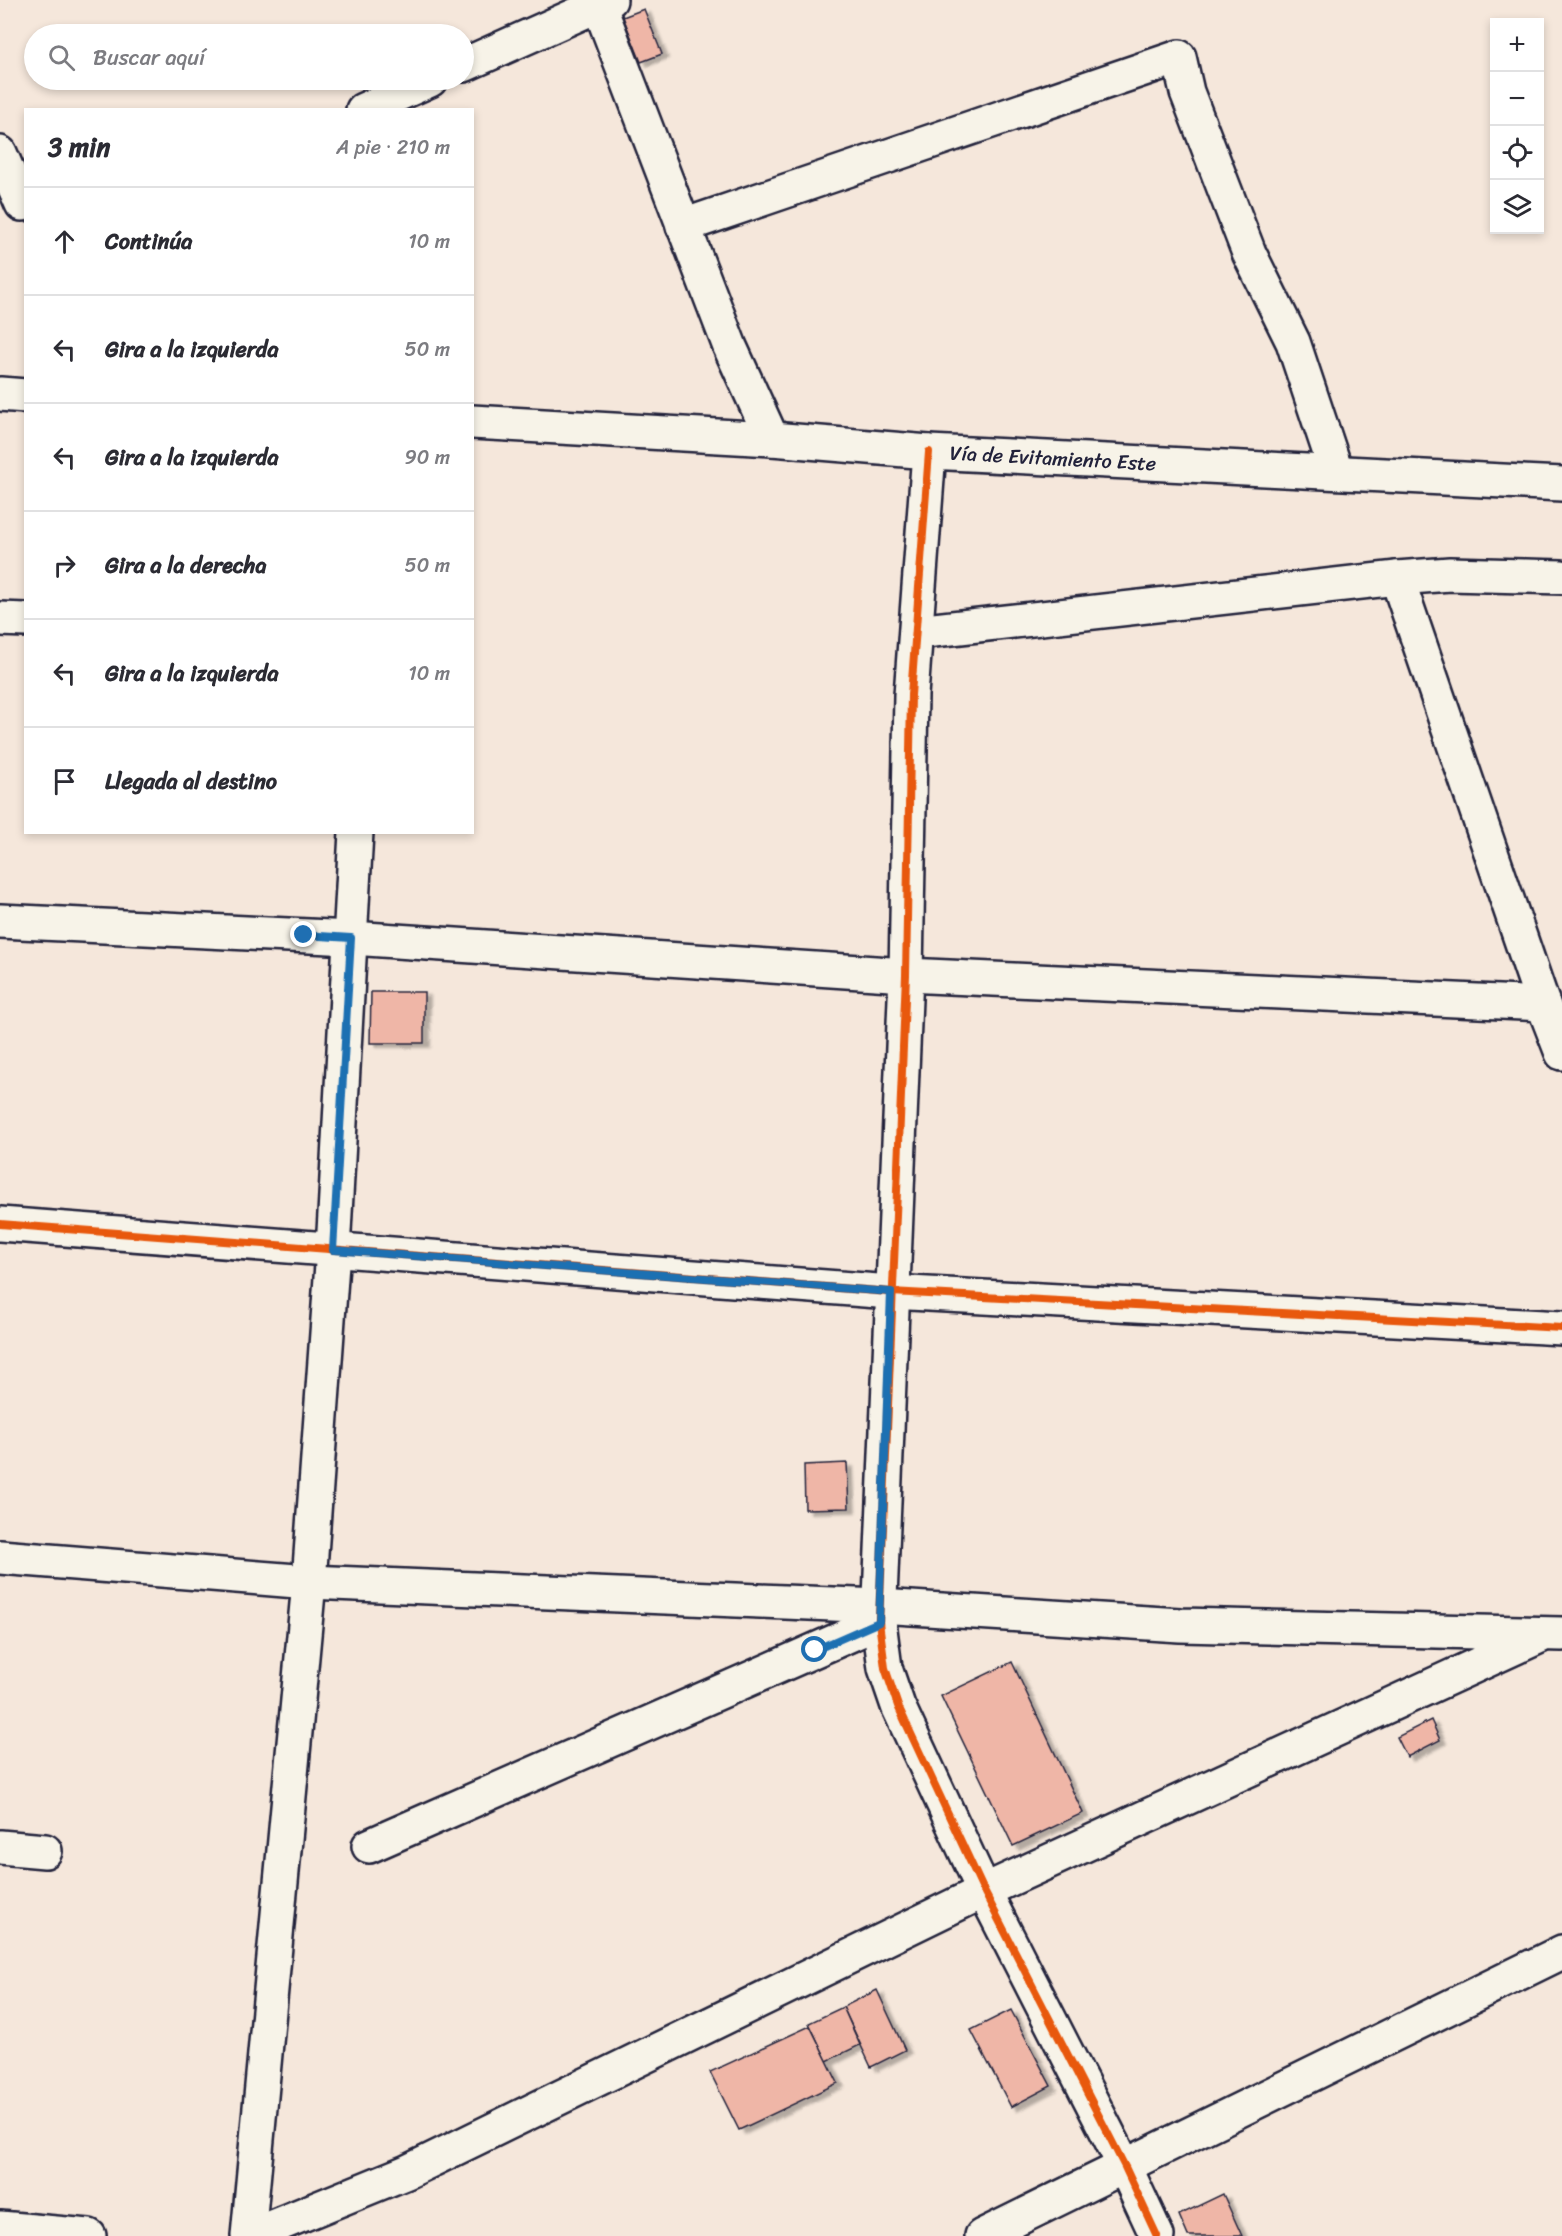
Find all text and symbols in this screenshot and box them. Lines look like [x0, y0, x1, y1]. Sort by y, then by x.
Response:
map controls [1490, 18, 1544, 234]
button: + [1490, 18, 1544, 72]
search box [24, 24, 474, 90]
text: Buscar aquí [93, 38, 205, 77]
icon: search [45, 41, 78, 74]
button: − [1490, 72, 1544, 126]
text: 3 min [48, 124, 110, 170]
button: locate [1490, 126, 1544, 180]
text: A pie · 210 m [336, 130, 450, 165]
button: layers [1490, 180, 1544, 234]
text: Continúa [105, 222, 192, 261]
text: 10 m [408, 224, 450, 259]
icon: ahead [48, 225, 81, 258]
text: Gira a la izquierda [105, 330, 278, 369]
text: 50 m [405, 332, 450, 367]
icon: left [48, 333, 81, 366]
street label: Vía de Evitamiento Este [949, 436, 1157, 481]
text: Gira a la izquierda [105, 438, 278, 477]
text: 90 m [405, 440, 450, 475]
icon: left [48, 441, 81, 474]
text: Gira a la derecha [105, 546, 266, 585]
text: 50 m [405, 548, 450, 583]
icon: right [48, 549, 81, 582]
text: Gira a la izquierda [105, 654, 278, 693]
text: 10 m [408, 656, 450, 691]
icon: left [48, 657, 81, 690]
text: Llegada al destino [105, 762, 277, 801]
icon: arrive [48, 765, 81, 798]
route end [290, 921, 316, 947]
route start [801, 1636, 827, 1662]

